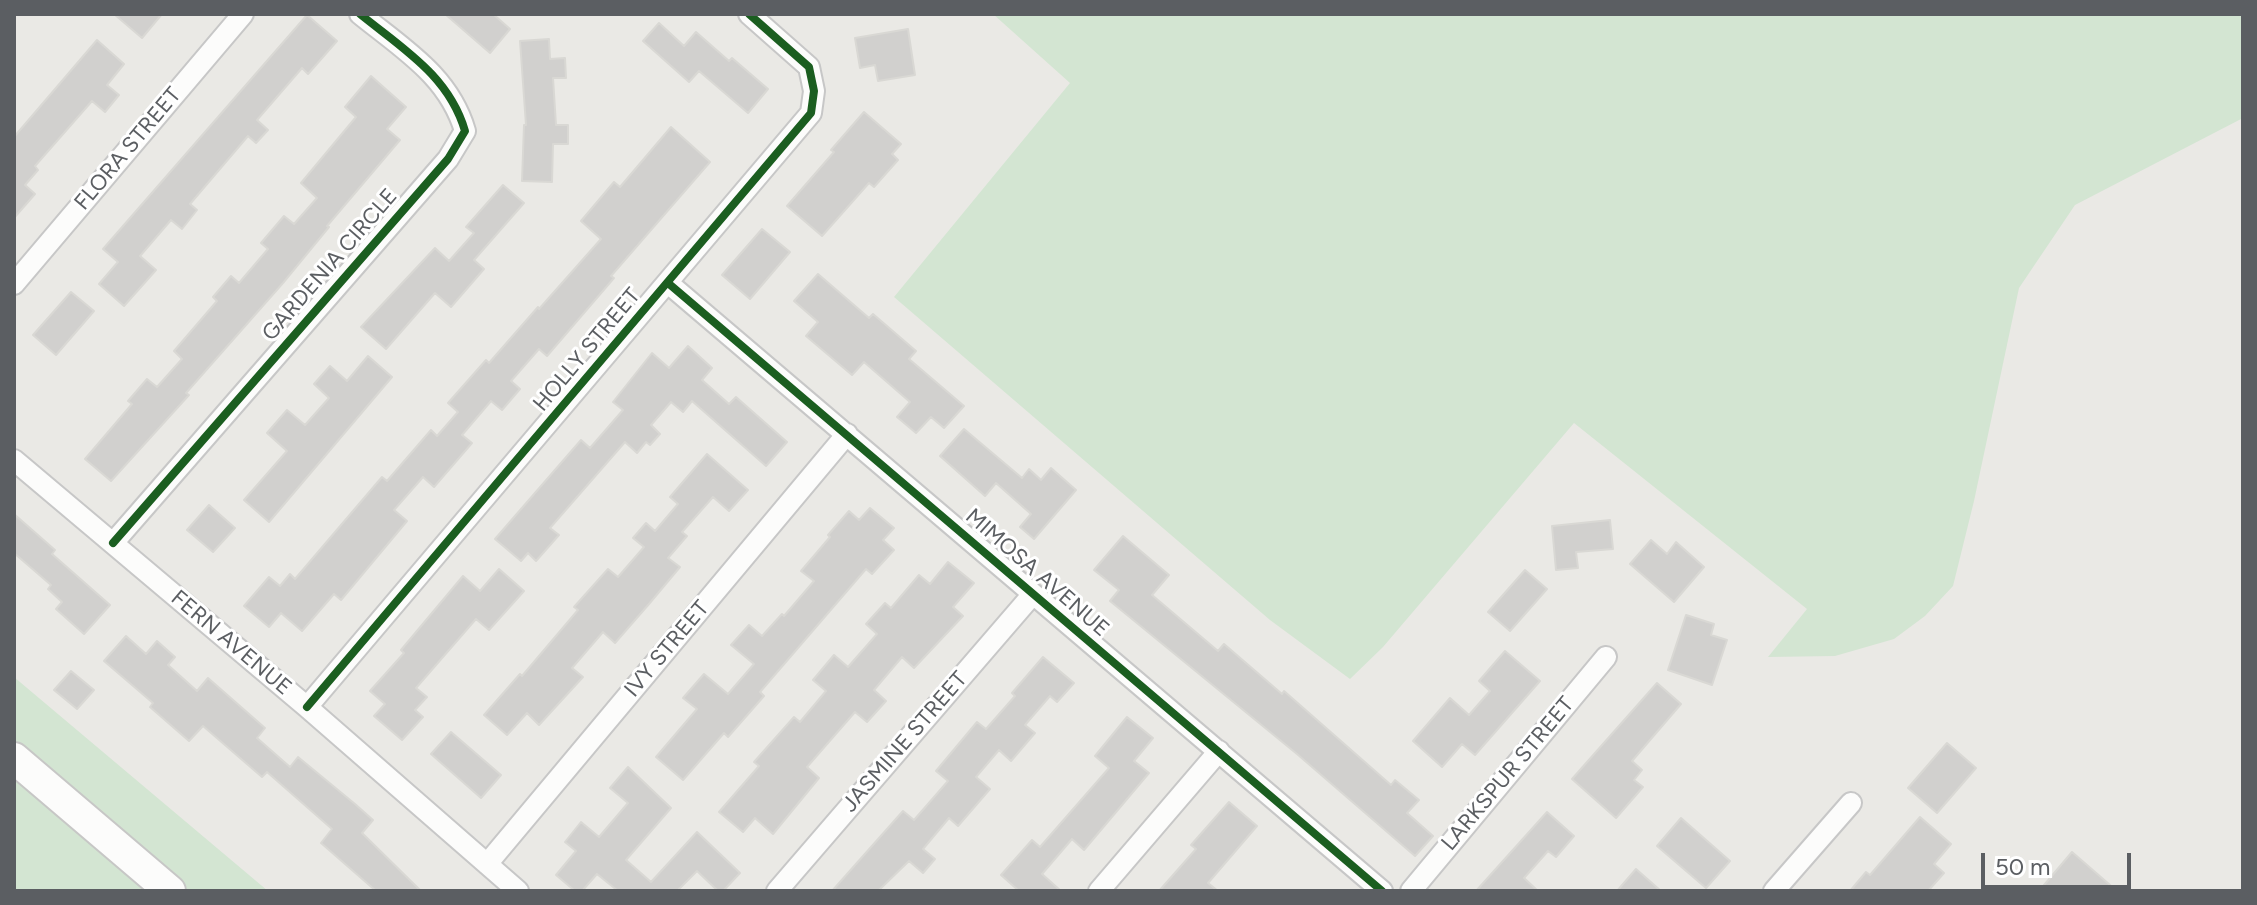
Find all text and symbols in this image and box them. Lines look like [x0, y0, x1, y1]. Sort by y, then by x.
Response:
street label: FLORA STREET [69, 82, 187, 216]
street label: GARDENIA CIRCLE [257, 184, 403, 346]
street label: HOLLY STREET [528, 283, 646, 417]
street label: MIMOSA AVENUE [960, 503, 1114, 643]
street label: FERN AVENUE [165, 585, 297, 701]
street label: IVY STREET [619, 595, 715, 703]
street label: JASMINE STREET [837, 666, 973, 818]
street label: LARKSPUR STREET [1436, 692, 1580, 856]
scale bar [1985, 837, 2135, 887]
text: 50 m [1995, 852, 2051, 881]

